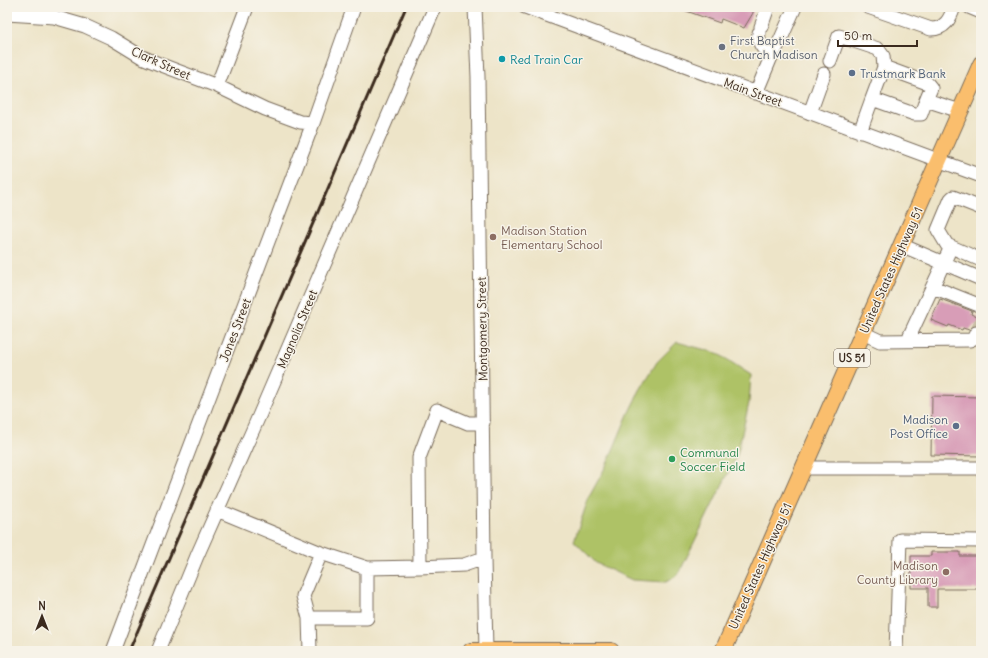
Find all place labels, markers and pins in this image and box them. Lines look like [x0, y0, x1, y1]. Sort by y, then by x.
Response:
place label: First Baptist Church Madison [730, 33, 818, 62]
marker: First Baptist Church Madison [717, 42, 727, 52]
place label: Red Train Car [510, 52, 583, 67]
marker: Red Train Car [497, 54, 507, 64]
place label: Trustmark Bank [860, 66, 946, 81]
marker: Trustmark Bank [847, 68, 857, 78]
place label: Madison Station Elementary School [501, 223, 602, 252]
marker: Madison Station Elementary School [488, 232, 498, 242]
place label: Madison Post Office [890, 412, 948, 441]
marker: Madison Post Office [951, 421, 961, 431]
place label: Communal Soccer Field [680, 445, 745, 474]
marker: Communal Soccer Field [667, 454, 677, 464]
place label: Madison County Library [857, 558, 938, 587]
marker: Madison County Library [941, 567, 951, 577]

